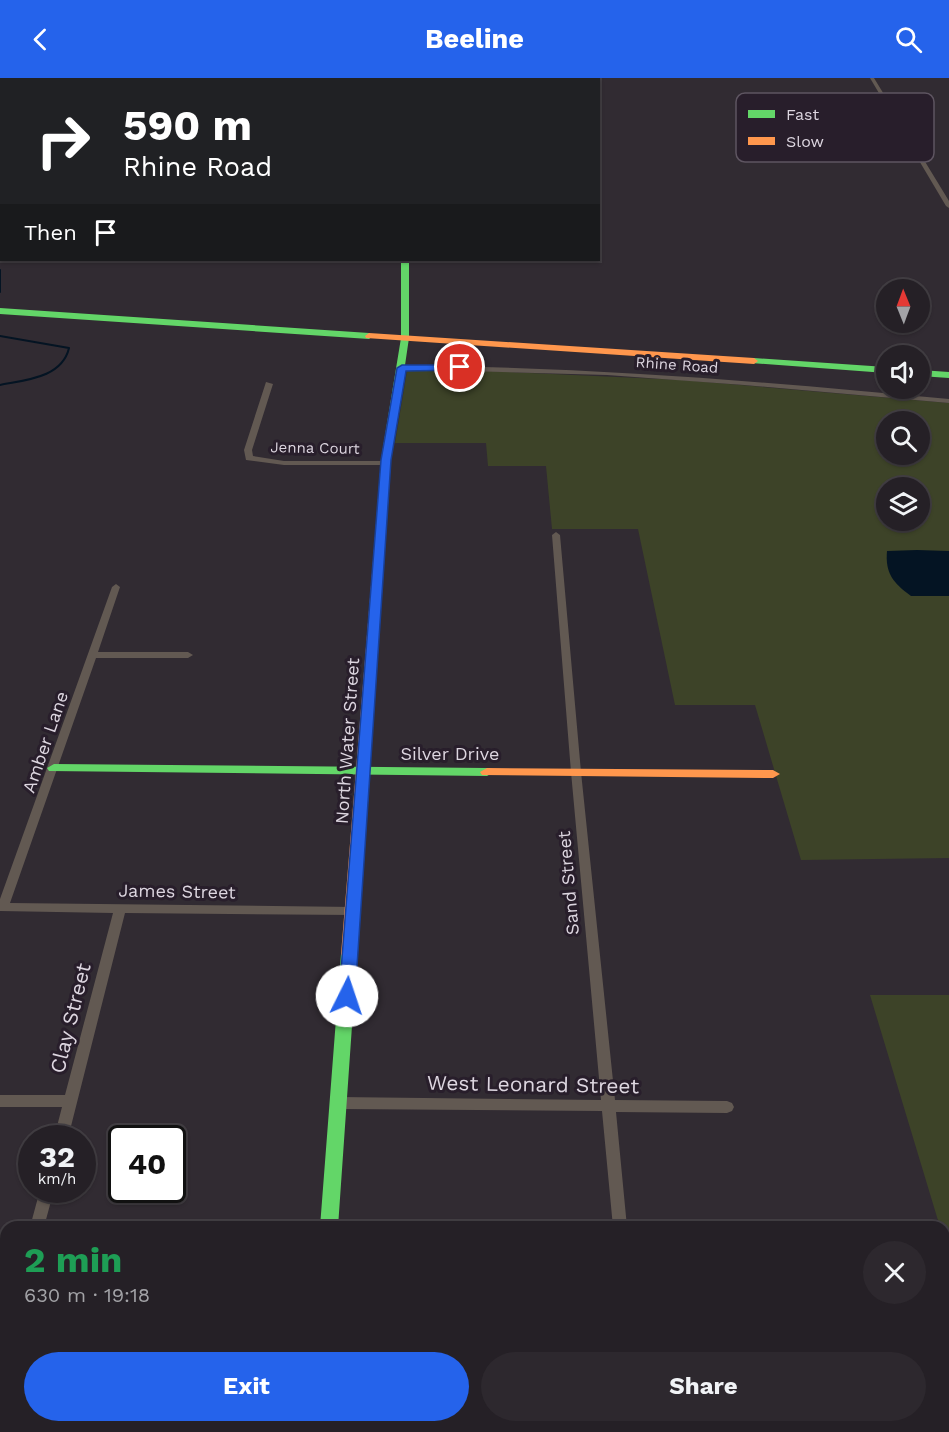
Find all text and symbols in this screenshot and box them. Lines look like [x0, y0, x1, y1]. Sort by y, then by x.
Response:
icon: back [24, 23, 57, 56]
text: Beeline [425, 23, 524, 55]
icon: search [892, 23, 925, 56]
legend [736, 93, 934, 162]
text: 590 m [123, 101, 252, 150]
icon: right [24, 102, 102, 180]
text: Fast [786, 105, 819, 124]
text: Slow [786, 132, 824, 151]
text: Rhine Road [123, 151, 272, 183]
icon: arrive [89, 216, 122, 249]
text: Then [24, 220, 77, 245]
north arrow [876, 279, 930, 333]
map controls [876, 279, 930, 531]
pin [434, 341, 485, 392]
button: sound [876, 345, 930, 399]
icon: arrive [443, 350, 476, 383]
street label: Rhine Road [635, 353, 719, 377]
button: search [876, 411, 930, 465]
street label: Jenna Court [270, 438, 361, 458]
button: layers [876, 477, 930, 531]
street label: North Water Street [331, 657, 363, 825]
street label: Amber Lane [18, 688, 72, 796]
street label: Silver Drive [401, 743, 499, 764]
street label: Sand Street [553, 830, 583, 936]
street label: James Street [118, 879, 236, 903]
street label: Clay Street [44, 960, 96, 1076]
position arrow [315, 964, 379, 1028]
street label: West Leonard Street [427, 1070, 640, 1098]
speed limit sign: 40 [108, 1125, 186, 1203]
text: 32 [39, 1139, 75, 1174]
text: km/h [38, 1170, 76, 1188]
text: 2 min [24, 1239, 122, 1281]
button: close [863, 1241, 926, 1304]
text: 630 m · 19:18 [24, 1283, 150, 1307]
button: Exit [24, 1352, 469, 1421]
button: Share [481, 1352, 926, 1421]

